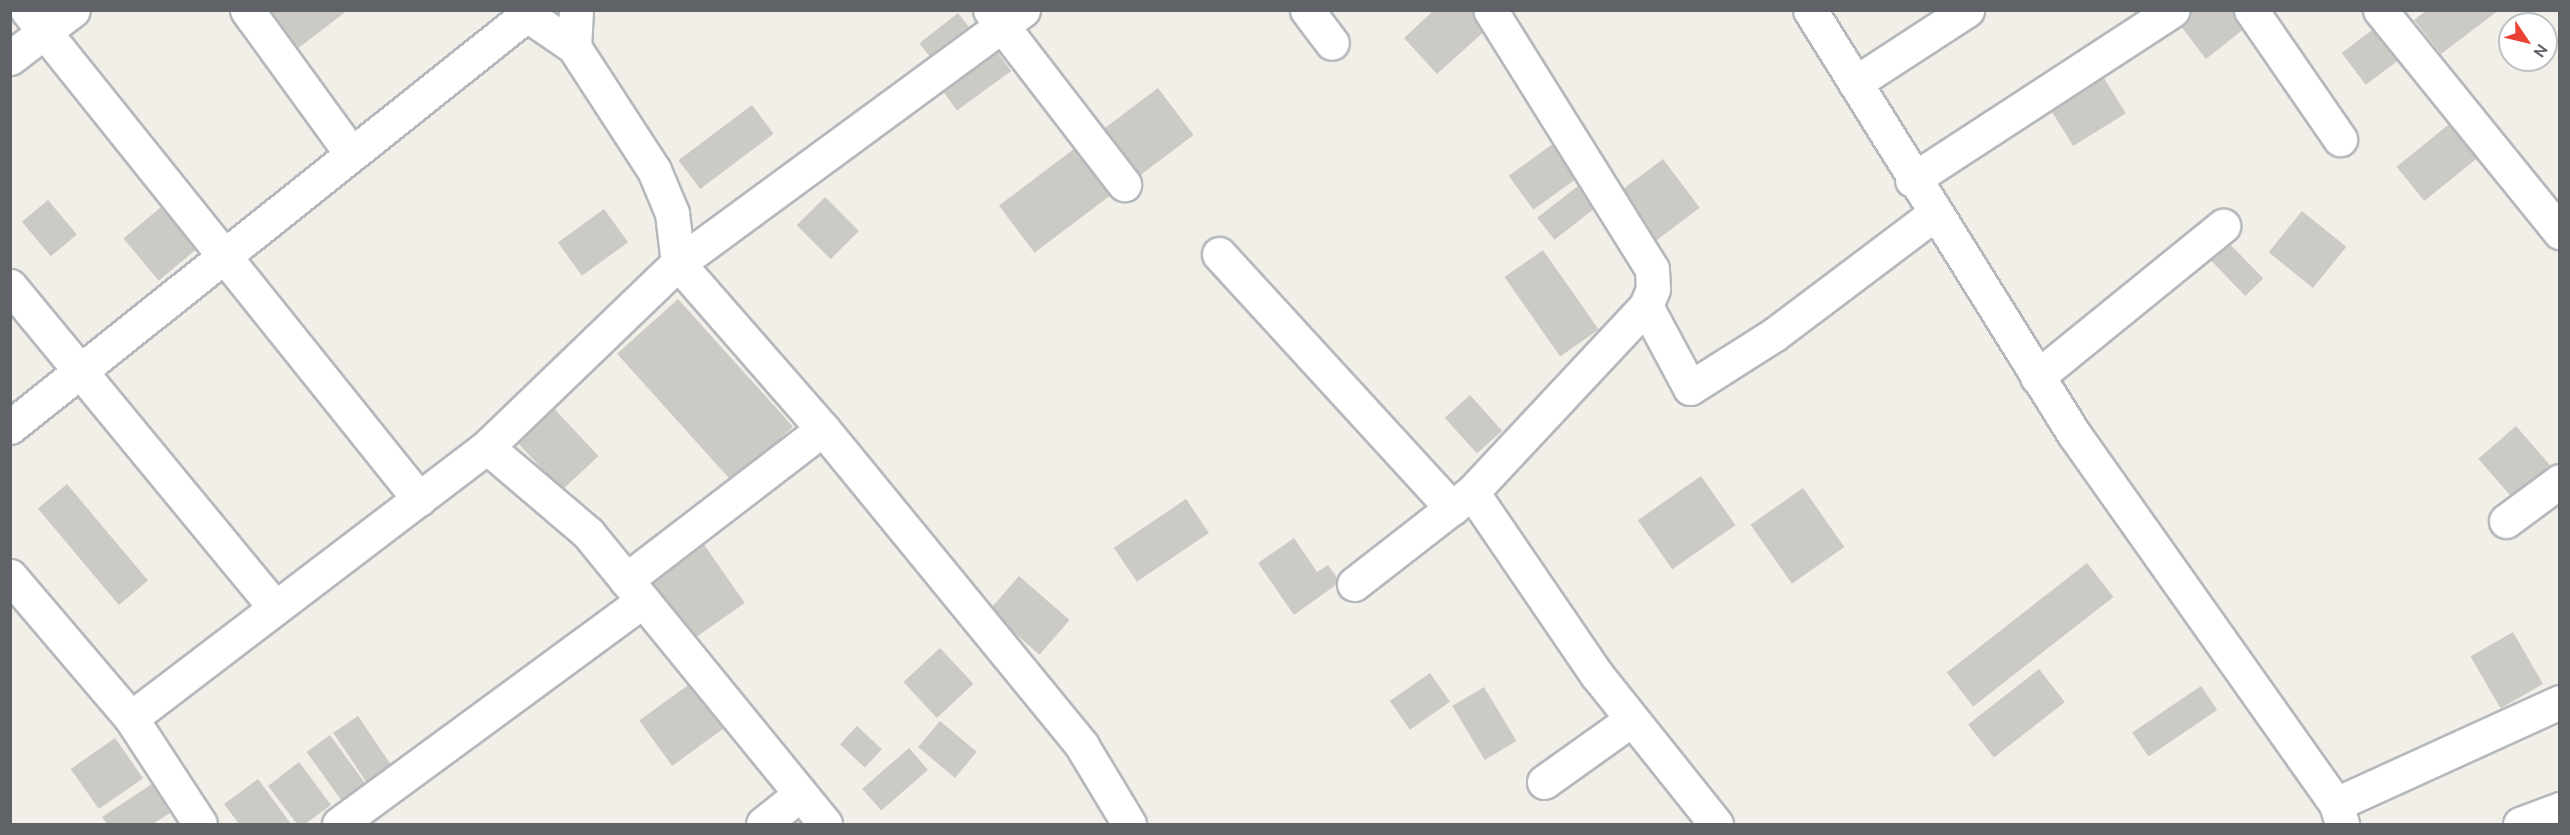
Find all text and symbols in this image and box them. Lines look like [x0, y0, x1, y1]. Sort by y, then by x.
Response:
north arrow [2498, 12, 2558, 72]
text: N [2530, 41, 2552, 61]

